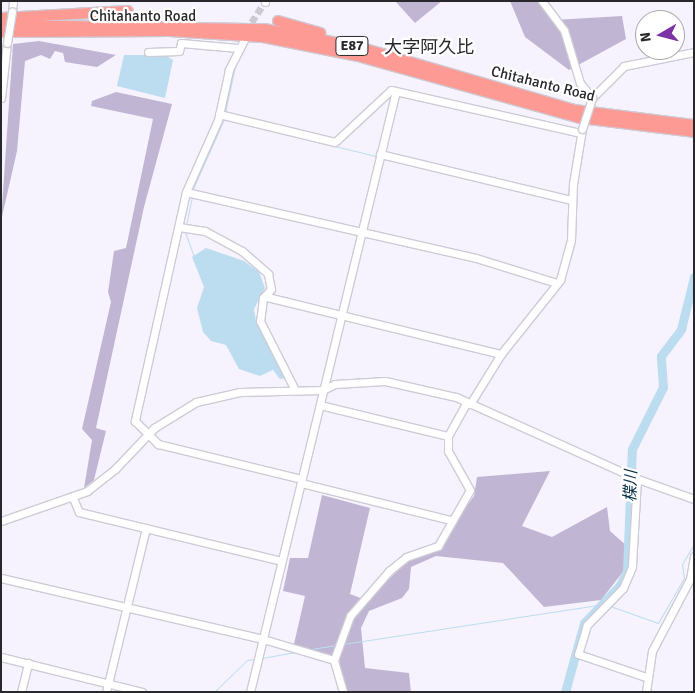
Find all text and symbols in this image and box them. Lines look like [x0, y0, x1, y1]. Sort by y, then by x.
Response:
street label: Chitahanto Road [90, 8, 196, 26]
north arrow [635, 10, 685, 60]
text: N [637, 31, 655, 43]
road number: E87 [334, 34, 370, 58]
district label: 大字阿久比 [384, 36, 474, 58]
street label: Chitahanto Road [489, 62, 597, 106]
water label: 楪川 [621, 470, 641, 502]

